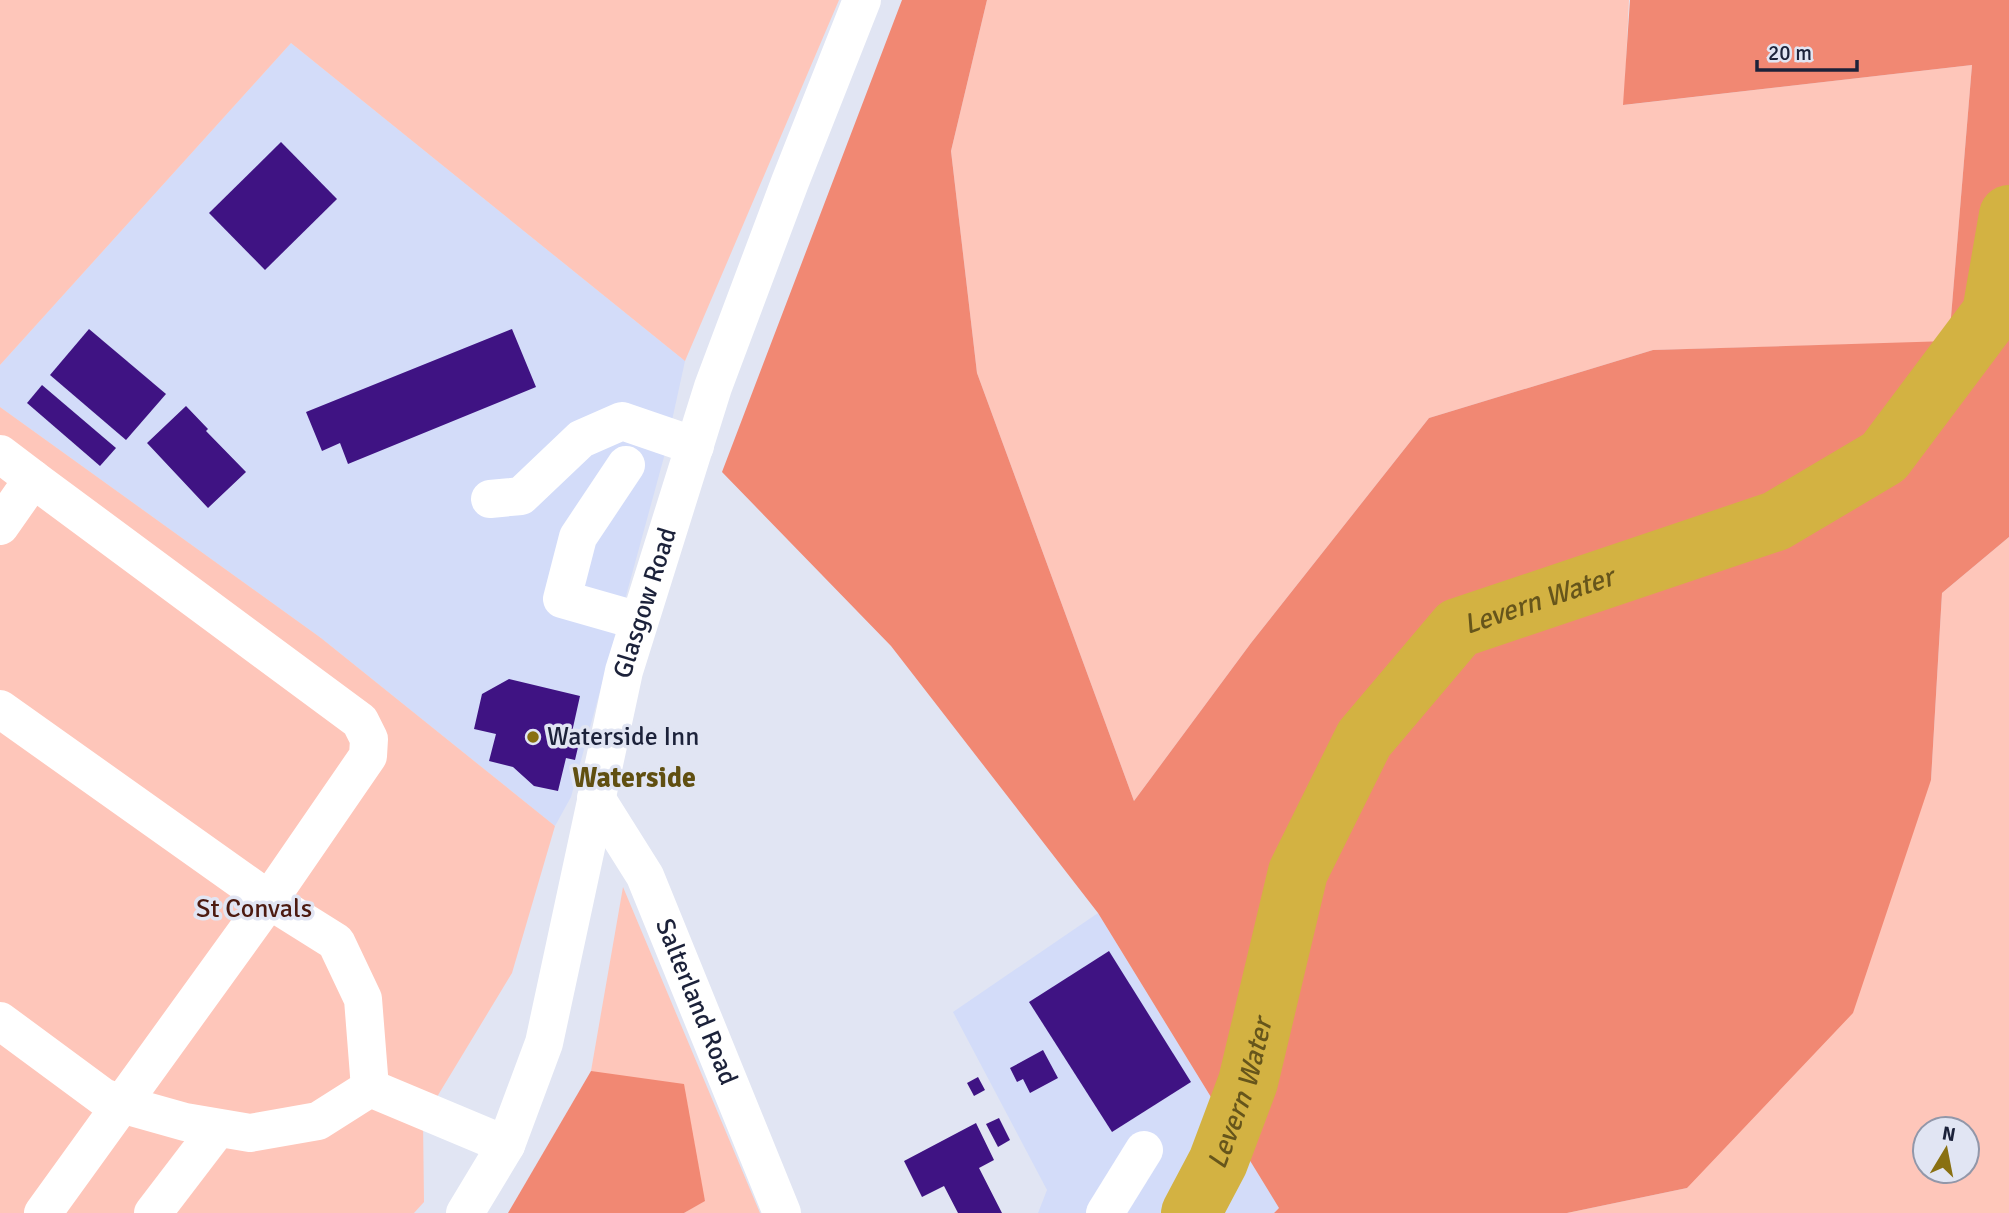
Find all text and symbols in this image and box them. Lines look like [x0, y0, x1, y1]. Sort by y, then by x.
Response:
scale bar [1757, 28, 1857, 72]
text: 20 m [1768, 40, 1812, 66]
street label: Glasgow Road [607, 524, 684, 682]
water label: Levern Water [1459, 559, 1622, 642]
place label: Waterside Inn [547, 721, 699, 753]
marker: Waterside Inn [525, 729, 541, 745]
district label: Waterside [572, 761, 696, 795]
park label: St Convals [196, 893, 312, 925]
street label: Salterland Road [648, 914, 744, 1090]
water label: Levern Water [1200, 1011, 1280, 1173]
north arrow [1911, 1115, 1981, 1185]
text: N [1940, 1121, 1957, 1147]

